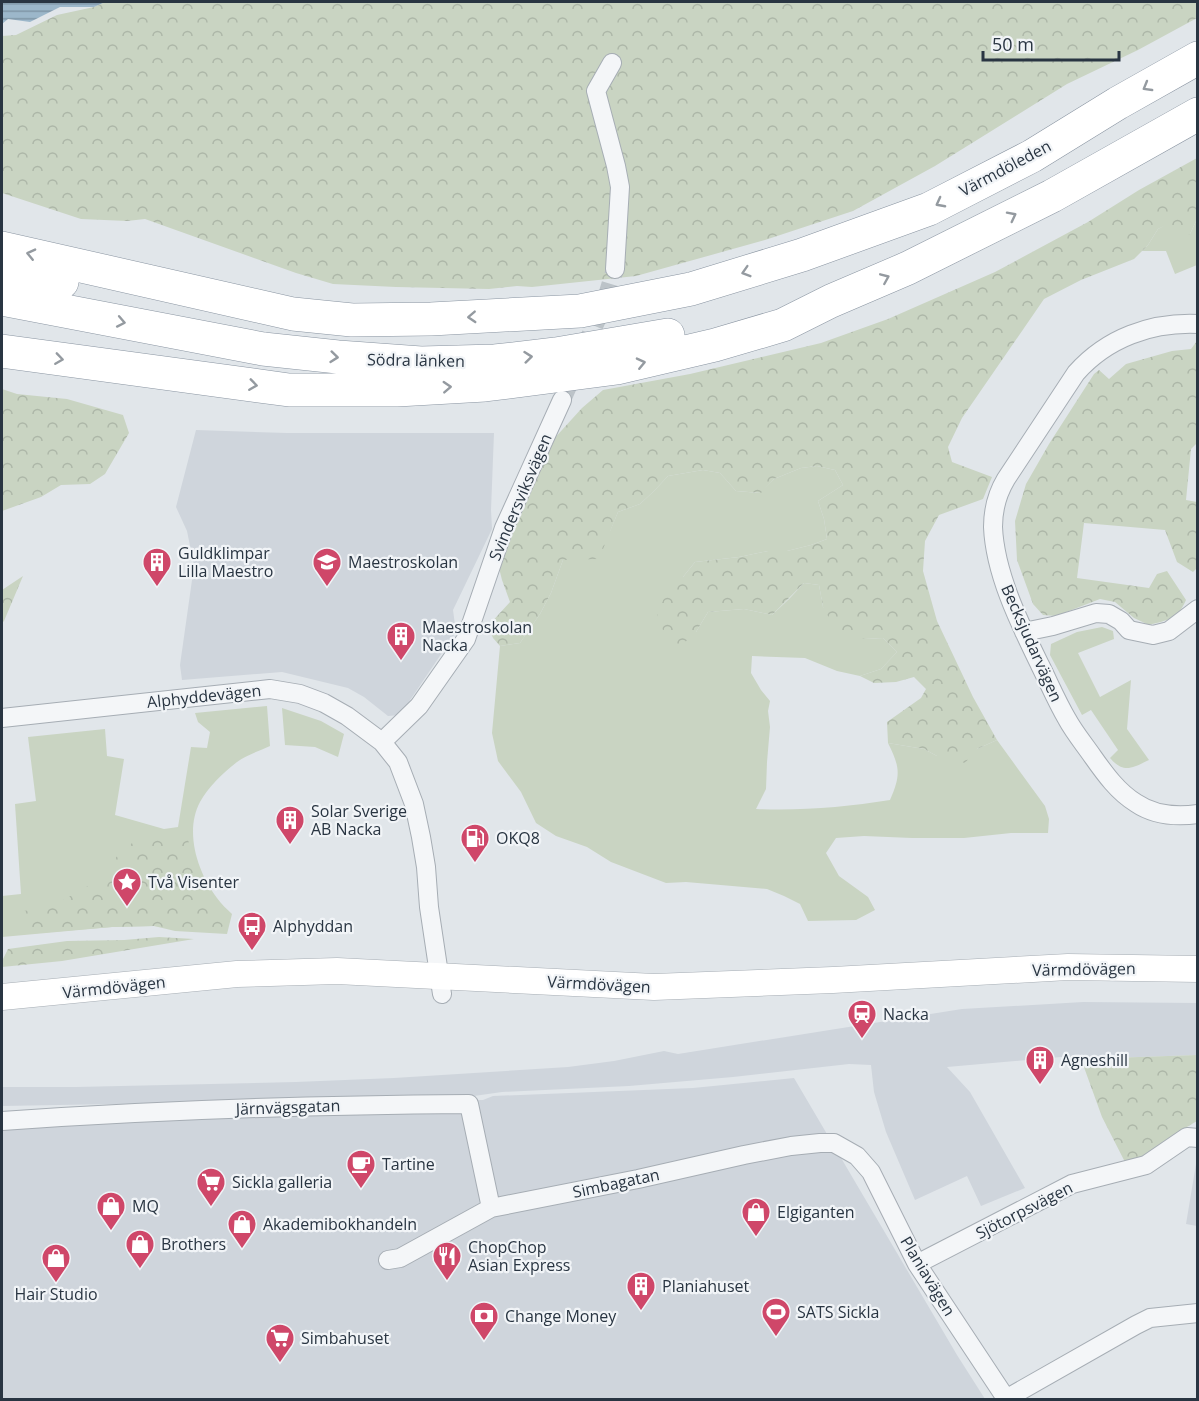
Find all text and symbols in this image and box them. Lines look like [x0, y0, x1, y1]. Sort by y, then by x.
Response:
scale bar [983, 24, 1120, 62]
text: 50 m [992, 32, 1034, 56]
one-way arrow [1143, 80, 1153, 91]
street label: Värmdöleden [955, 135, 1055, 201]
one-way arrow [936, 196, 947, 207]
one-way arrow [1006, 212, 1016, 223]
one-way arrow [26, 248, 36, 261]
one-way arrow [741, 265, 752, 277]
one-way arrow [878, 273, 889, 285]
one-way arrow [467, 310, 476, 323]
one-way arrow [116, 315, 126, 328]
street label: Södra länken [367, 348, 465, 372]
one-way arrow [329, 350, 338, 363]
one-way arrow [524, 351, 533, 364]
one-way arrow [55, 353, 64, 365]
one-way arrow [635, 357, 645, 370]
one-way arrow [248, 379, 257, 391]
one-way arrow [443, 381, 452, 394]
street label: Svindersviksvägen [483, 430, 557, 564]
place label: Guldklimpar Lilla Maestro [178, 542, 273, 582]
building icon: Guldklimpar Lilla Maestro [141, 546, 173, 588]
school or university icon: Maestroskolan [311, 546, 343, 588]
place label: Maestroskolan [348, 551, 458, 573]
street label: Becksjudarvägen [996, 581, 1068, 705]
place label: Maestroskolan Nacka [422, 616, 532, 656]
building icon: Maestroskolan Nacka [385, 620, 417, 662]
street label: Alphyddevägen [146, 679, 262, 713]
place label: Solar Sverige AB Nacka [311, 800, 407, 840]
building icon: Solar Sverige AB Nacka [274, 804, 306, 846]
fuel station icon: OKQ8 [459, 822, 491, 864]
place label: OKQ8 [496, 827, 540, 849]
place icon: Två Visenter [111, 866, 143, 908]
place label: Två Visenter [148, 871, 240, 893]
bus stop icon: Alphyddan [236, 910, 268, 952]
place label: Alphyddan [273, 915, 353, 937]
street label: Värmdövägen [1032, 957, 1136, 981]
street label: Värmdövägen [547, 970, 651, 998]
street label: Värmdövägen [61, 971, 167, 1003]
station icon: Nacka [846, 998, 878, 1040]
place label: Nacka [883, 1003, 929, 1025]
building icon: Agneshill [1024, 1044, 1056, 1086]
place label: Agneshill [1061, 1049, 1128, 1071]
street label: Järnvägsgatan [233, 1094, 341, 1120]
cafe icon: Tartine [345, 1148, 377, 1190]
place label: Tartine [382, 1153, 435, 1175]
street label: Simbagatan [571, 1163, 661, 1203]
supermarket icon: Sickla galleria [195, 1166, 227, 1208]
place label: Sickla galleria [232, 1171, 332, 1193]
street label: Sjötorpsvägen [972, 1176, 1076, 1244]
shop icon: MQ [95, 1190, 127, 1232]
place label: MQ [132, 1195, 159, 1217]
shop icon: Elgiganten [740, 1196, 772, 1238]
place label: Elgiganten [777, 1201, 855, 1223]
shop icon: Akademibokhandeln [226, 1208, 258, 1250]
place label: Akademibokhandeln [263, 1213, 417, 1235]
shop icon: Brothers [124, 1228, 156, 1270]
street label: Planiavägen [895, 1232, 961, 1320]
place label: Brothers [161, 1233, 226, 1255]
place label: ChopChop Asian Express [468, 1236, 570, 1276]
restaurant icon: ChopChop Asian Express [431, 1240, 463, 1282]
shop icon: Hair Studio [40, 1242, 72, 1284]
building icon: Planiahuset [625, 1270, 657, 1312]
place label: Planiahuset [662, 1275, 750, 1297]
place label: Hair Studio [14, 1283, 98, 1305]
sports icon: SATS Sickla [760, 1296, 792, 1338]
bank icon: Change Money [468, 1300, 500, 1342]
place label: SATS Sickla [797, 1301, 879, 1323]
place label: Change Money [505, 1305, 617, 1327]
supermarket icon: Simbahuset [264, 1322, 296, 1364]
place label: Simbahuset [301, 1327, 390, 1349]

